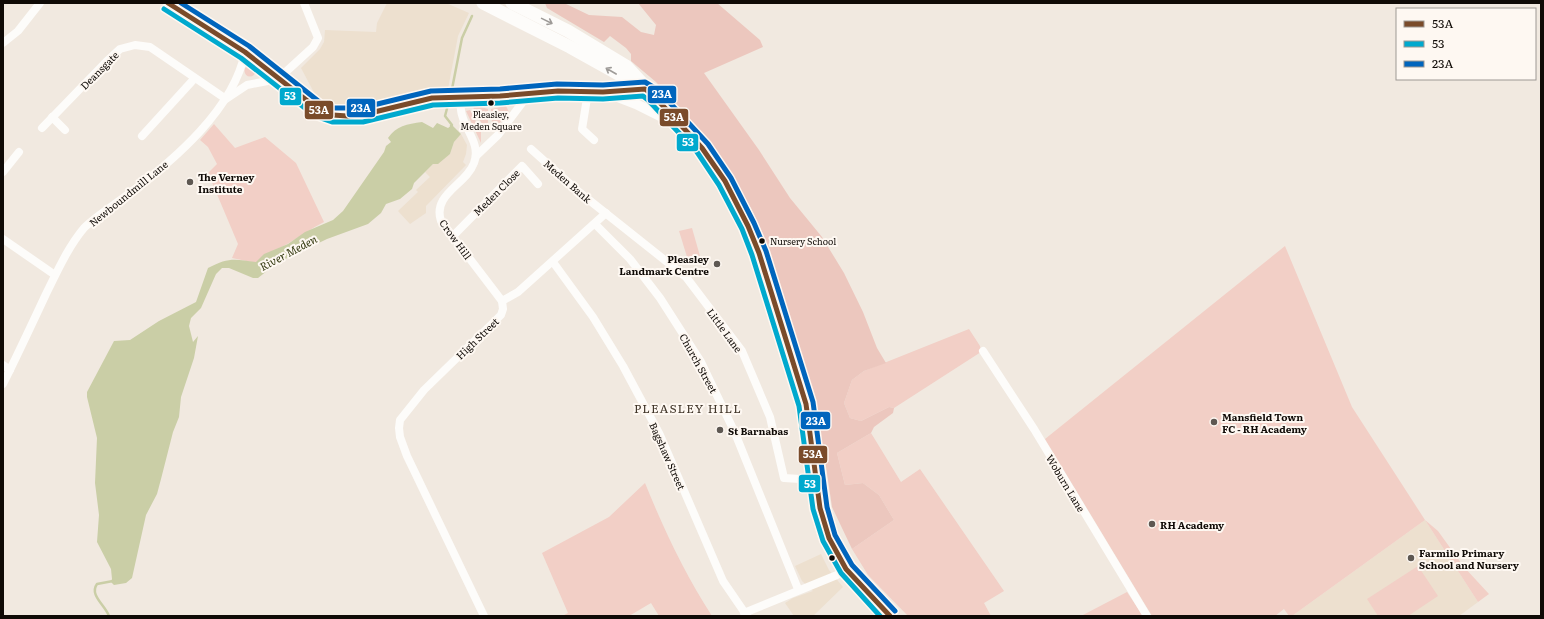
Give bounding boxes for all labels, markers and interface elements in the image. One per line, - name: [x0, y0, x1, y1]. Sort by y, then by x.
- legend: [1396, 8, 1536, 80]
- text: 53A: [1432, 14, 1454, 32]
- one-way arrow: [541, 18, 553, 25]
- text: 53: [1432, 34, 1445, 52]
- street label: Deansgate: [76, 47, 122, 93]
- text: 23A: [1432, 54, 1454, 72]
- one-way arrow: [605, 66, 617, 74]
- line badge: 23A: [647, 85, 677, 104]
- text: 23A: [652, 85, 673, 101]
- line badge: 53: [279, 87, 302, 106]
- text: 53: [284, 87, 296, 103]
- line badge: 23A: [346, 98, 376, 118]
- marker: Pleasley, Meden Square: [486, 98, 496, 108]
- text: 23A: [351, 99, 372, 115]
- line badge: 53A: [304, 100, 334, 120]
- text: 53A: [309, 101, 330, 117]
- place label: Pleasley, Meden Square: [460, 107, 522, 133]
- line badge: 53A: [659, 108, 689, 127]
- text: 53A: [664, 108, 685, 124]
- line badge: 53: [676, 133, 699, 152]
- text: 53: [682, 133, 694, 149]
- street label: Newboundmill Lane: [85, 156, 171, 230]
- street label: Meden Bank: [541, 156, 596, 207]
- street label: Meden Close: [469, 165, 523, 219]
- place label: The Verney Institute: [198, 169, 255, 196]
- marker: The Verney Institute: [185, 177, 195, 187]
- street label: Crow Hill: [436, 216, 476, 263]
- water label: River Meden: [257, 230, 320, 274]
- place label: Nursery School: [770, 234, 836, 248]
- marker: Nursery School: [757, 236, 767, 246]
- place label: Pleasley Landmark Centre: [619, 251, 710, 278]
- marker: Pleasley Landmark Centre: [712, 259, 722, 269]
- street label: Little Lane: [704, 305, 746, 355]
- street label: High Street: [452, 314, 502, 362]
- street label: Church Street: [676, 330, 722, 396]
- district label: PLEASLEY HILL: [634, 399, 742, 417]
- place label: Mansfield Town FC - RH Academy: [1222, 409, 1308, 436]
- line badge: 23A: [800, 411, 831, 430]
- text: 23A: [806, 412, 827, 428]
- marker: Mansfield Town FC - RH Academy: [1209, 417, 1219, 427]
- street label: Bagshaw Street: [646, 420, 690, 492]
- place label: St Barnabas: [728, 423, 788, 438]
- marker: St Barnabas: [715, 425, 725, 435]
- line badge: 53A: [798, 445, 828, 464]
- text: 53A: [803, 445, 824, 461]
- street label: Woburn Lane: [1043, 451, 1089, 515]
- line badge: 53: [798, 474, 821, 493]
- text: 53: [804, 475, 816, 491]
- place label: RH Academy: [1160, 517, 1225, 532]
- marker: RH Academy: [1147, 519, 1157, 529]
- place label: Farmilo Primary School and Nursery: [1419, 545, 1520, 572]
- unlabelled marker: [827, 553, 837, 563]
- marker: Farmilo Primary School and Nursery: [1406, 553, 1416, 563]

